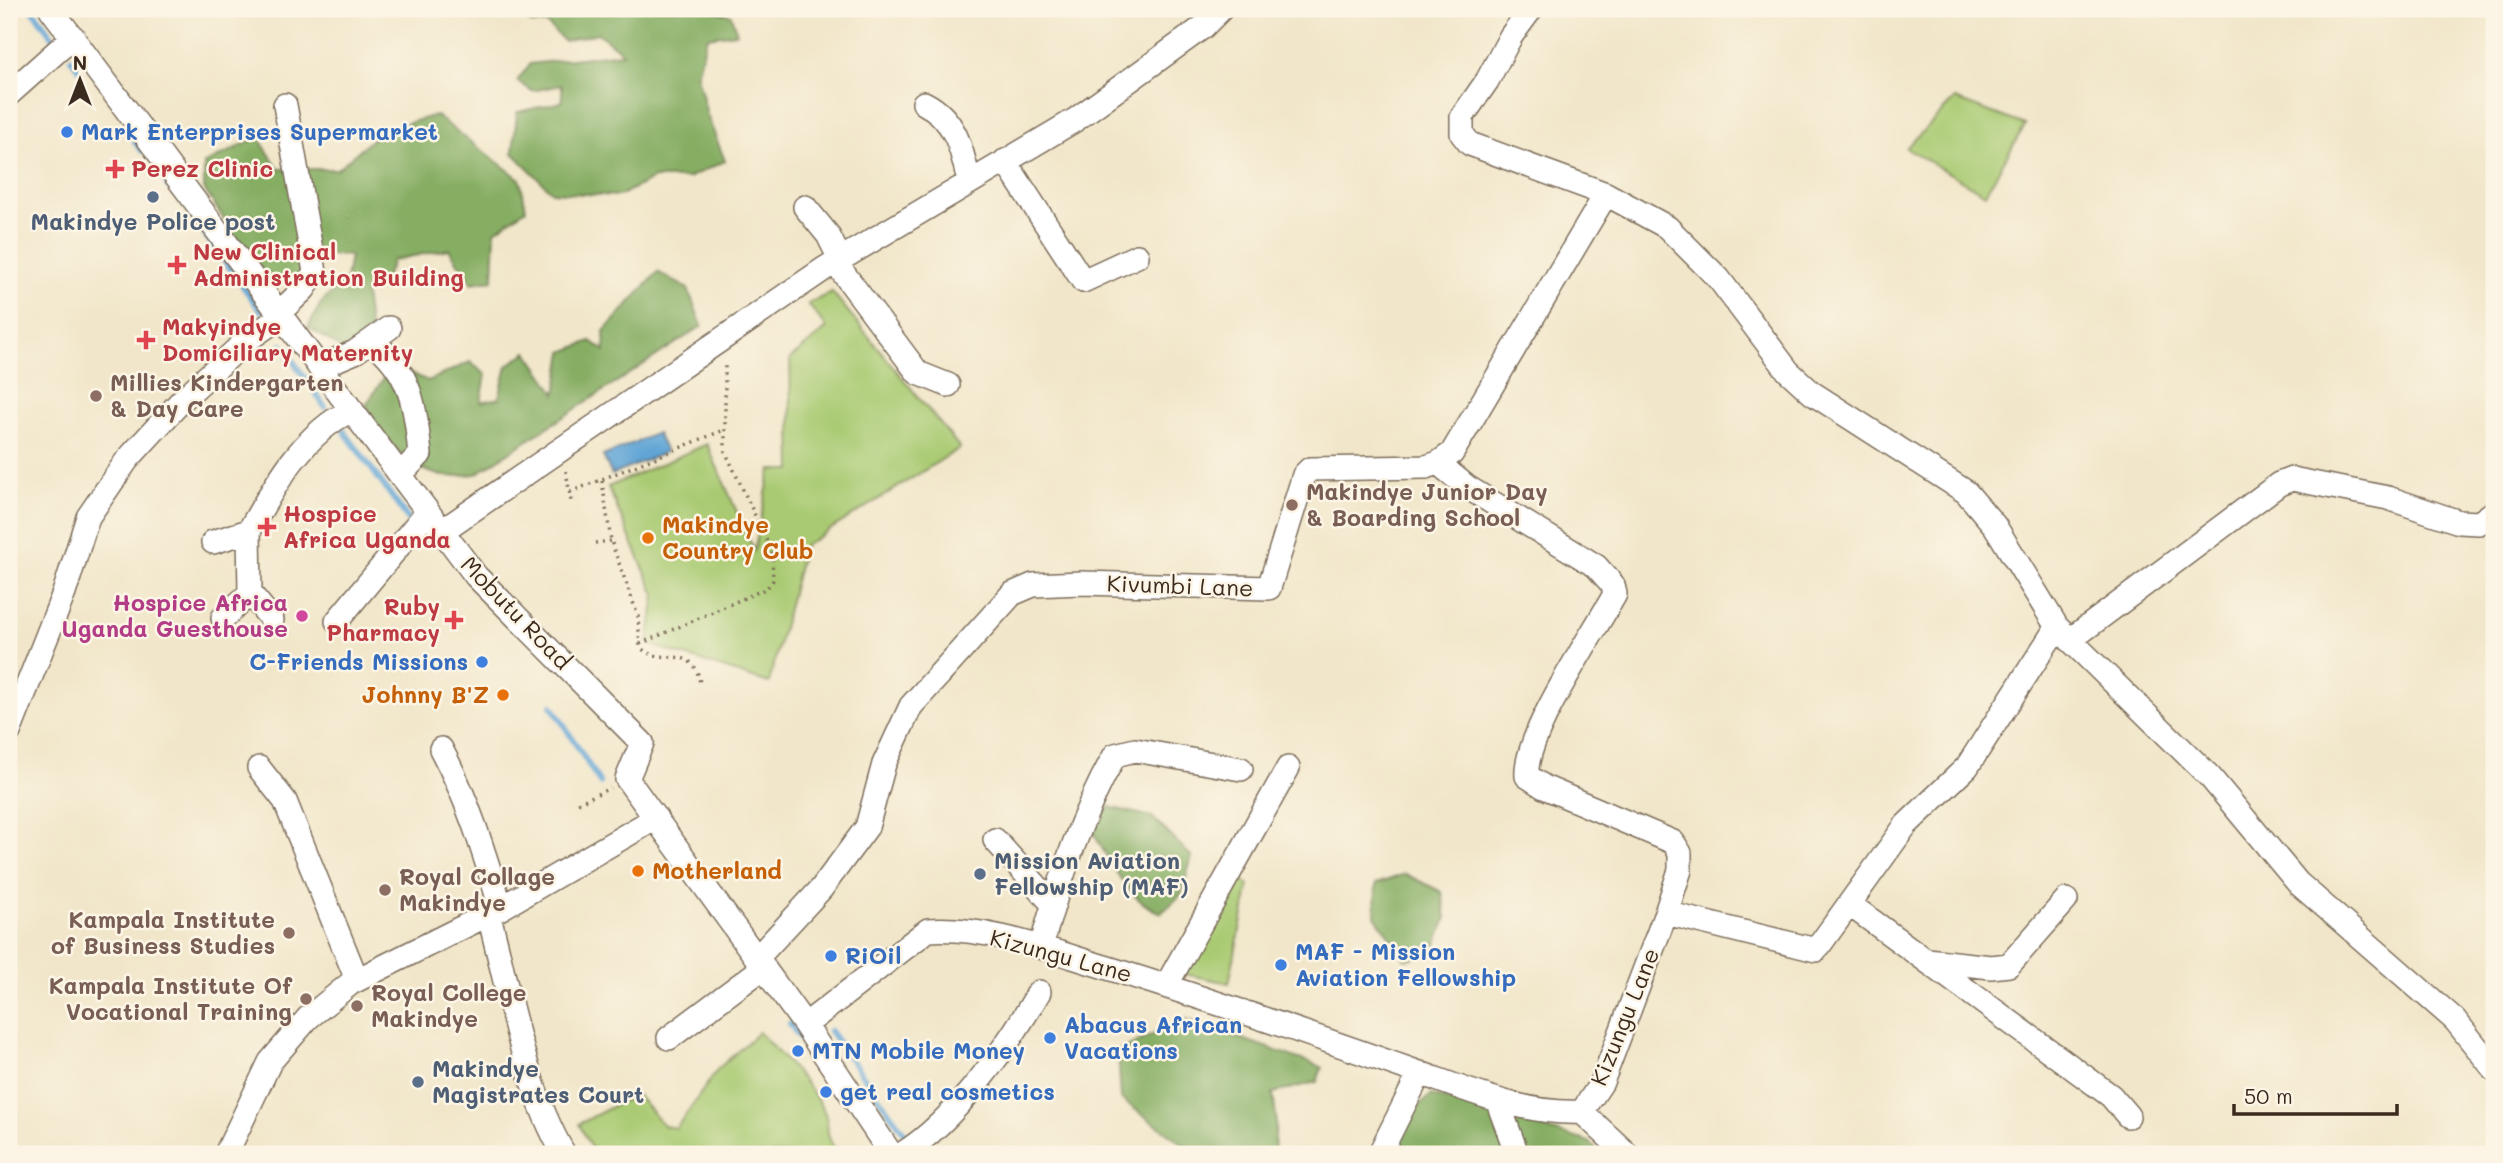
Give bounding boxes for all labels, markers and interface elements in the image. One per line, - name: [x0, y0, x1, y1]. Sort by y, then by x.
- north arrow: [46, 46, 116, 116]
- text: N: [73, 50, 87, 75]
- place label: Mark Enterprises Supermarket: [81, 116, 438, 146]
- marker: Mark Enterprises Supermarket: [59, 124, 75, 140]
- place label: Perez Clinic: [131, 153, 273, 183]
- marker: Perez Clinic: [105, 159, 125, 179]
- marker: Makindye Police post: [145, 189, 161, 205]
- place label: Makindye Police post: [31, 206, 275, 236]
- place label: New Clinical Administration Building: [193, 236, 464, 292]
- marker: New Clinical Administration Building: [167, 255, 187, 275]
- place label: Makyindye Domiciliary Maternity: [162, 311, 413, 367]
- marker: Makyindye Domiciliary Maternity: [136, 330, 156, 350]
- place label: Millies Kindergarten & Day Care: [110, 367, 343, 423]
- marker: Millies Kindergarten & Day Care: [88, 388, 104, 404]
- place label: Makindye Junior Day & Boarding School: [1306, 476, 1548, 532]
- marker: Makindye Junior Day & Boarding School: [1284, 497, 1300, 513]
- place label: Hospice Africa Uganda: [283, 498, 451, 554]
- place label: Makindye Country Club: [662, 509, 813, 565]
- marker: Hospice Africa Uganda: [257, 517, 277, 537]
- marker: Makindye Country Club: [640, 530, 656, 546]
- street label: Mobutu Road: [455, 549, 578, 675]
- street label: Kivumbi Lane: [1106, 567, 1254, 603]
- place label: Hospice Africa Uganda Guesthouse: [62, 587, 288, 643]
- place label: Ruby Pharmacy: [326, 591, 440, 647]
- marker: Hospice Africa Uganda Guesthouse: [294, 608, 310, 624]
- marker: Ruby Pharmacy: [446, 612, 462, 628]
- place label: C-Friends Missions: [249, 646, 468, 676]
- marker: C-Friends Missions: [474, 654, 490, 670]
- place label: Johnny B'Z: [361, 679, 489, 709]
- marker: Johnny B'Z: [495, 687, 511, 703]
- place label: Mission Aviation Fellowship (MAF): [994, 845, 1189, 901]
- place label: Motherland: [652, 855, 782, 885]
- place label: Royal Collage Makindye: [399, 861, 555, 917]
- marker: Motherland: [630, 863, 646, 879]
- marker: Mission Aviation Fellowship (MAF): [972, 866, 988, 882]
- marker: Royal Collage Makindye: [377, 882, 393, 898]
- place label: Kampala Institute of Business Studies: [51, 904, 275, 960]
- street label: Kizungu Lane: [987, 922, 1136, 988]
- marker: Kampala Institute of Business Studies: [281, 925, 297, 941]
- place label: MAF - Mission Aviation Fellowship: [1295, 936, 1516, 992]
- place label: RiOil: [845, 940, 901, 970]
- street label: Kizungu Lane: [1583, 943, 1665, 1090]
- marker: RiOil: [823, 948, 839, 964]
- marker: MAF - Mission Aviation Fellowship: [1273, 957, 1289, 973]
- place label: Kampala Institute Of Vocational Training: [49, 970, 293, 1026]
- place label: Royal College Makindye: [371, 977, 527, 1033]
- marker: Kampala Institute Of Vocational Training: [298, 991, 314, 1007]
- marker: Royal College Makindye: [349, 998, 365, 1014]
- place label: Abacus African Vacations: [1064, 1009, 1242, 1065]
- marker: Abacus African Vacations: [1042, 1030, 1058, 1046]
- place label: MTN Mobile Money: [812, 1035, 1025, 1065]
- marker: MTN Mobile Money: [790, 1043, 806, 1059]
- place label: Makindye Magistrates Court: [432, 1053, 644, 1109]
- scale bar: [2234, 1072, 2396, 1116]
- marker: Makindye Magistrates Court: [410, 1074, 426, 1090]
- place label: get real cosmetics: [840, 1076, 1055, 1106]
- text: 50 m: [2244, 1082, 2293, 1109]
- marker: get real cosmetics: [818, 1084, 834, 1100]

